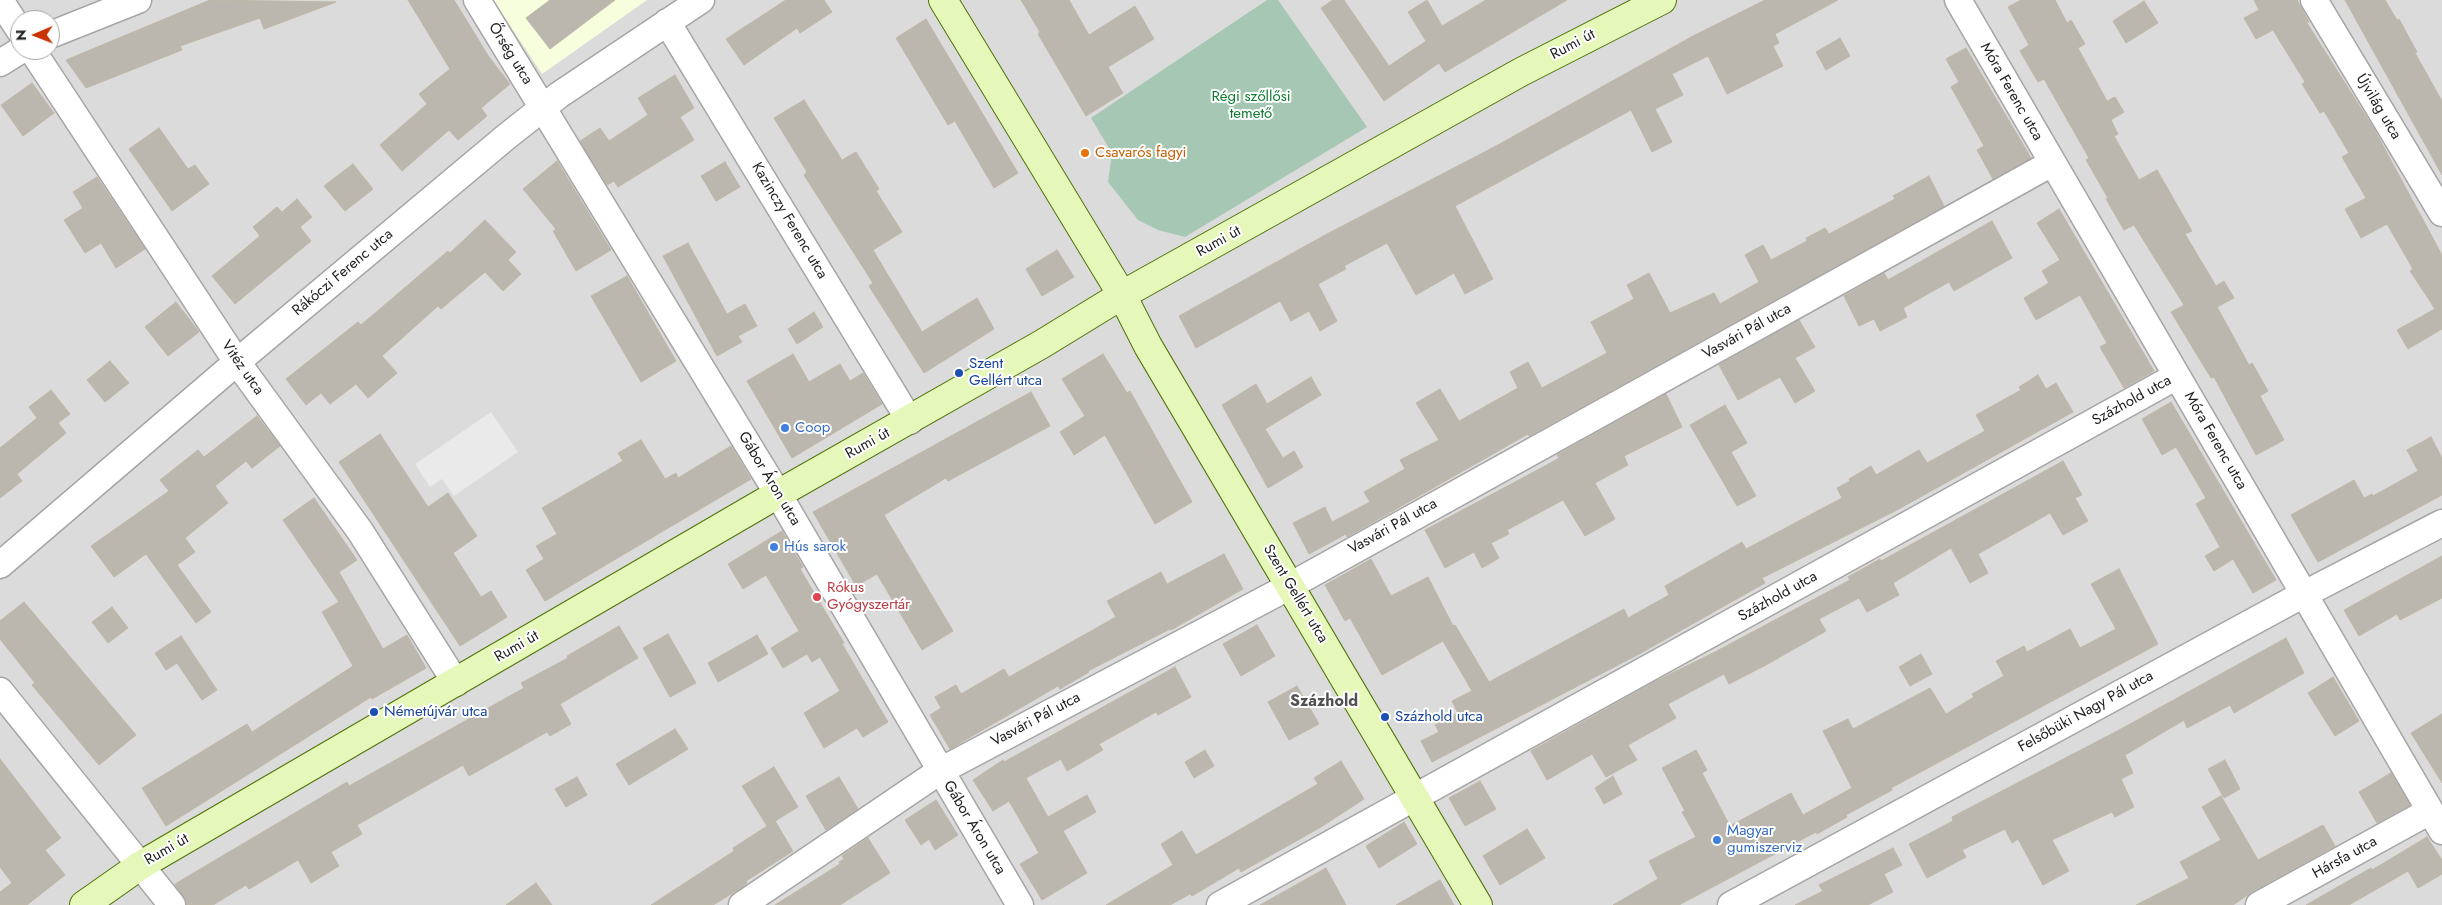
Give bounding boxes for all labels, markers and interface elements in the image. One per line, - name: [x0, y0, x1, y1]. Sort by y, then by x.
- north arrow: [10, 10, 60, 60]
- street label: Őrség utca: [484, 20, 536, 88]
- street label: Rumi út: [1548, 26, 1598, 64]
- text: N: [11, 30, 31, 41]
- street label: Móra Ferenc utca: [1976, 40, 2046, 144]
- street label: Újvilág utca: [2351, 71, 2405, 143]
- park label: Régi szőllősi temető: [1211, 88, 1291, 123]
- place label: Csavarós fagyi: [1095, 144, 1186, 162]
- marker: Csavarós fagyi: [1079, 147, 1091, 159]
- street label: Kazinczy Ferenc utca: [747, 160, 831, 282]
- street label: Rumi út: [1194, 223, 1244, 261]
- street label: Rákóczi Ferenc utca: [289, 226, 397, 320]
- street label: Vasvári Pál utca: [1700, 300, 1794, 364]
- street label: Vitéz utca: [217, 337, 267, 399]
- place label: Szent Gellért utca: [969, 355, 1042, 390]
- marker: Szent Gellért utca: [953, 367, 965, 379]
- street label: Százhold utca: [2089, 372, 2175, 430]
- street label: Móra Ferenc utca: [2180, 389, 2250, 493]
- place label: Coop: [795, 419, 830, 437]
- marker: Coop: [779, 422, 791, 434]
- street label: Rumi út: [843, 425, 893, 463]
- street label: Gábor Áron utca: [734, 429, 804, 529]
- street label: Vasvári Pál utca: [1346, 495, 1440, 559]
- place label: Hús sarok: [784, 538, 846, 556]
- marker: Hús sarok: [768, 541, 780, 553]
- street label: Szent Gellért utca: [1259, 542, 1331, 646]
- street label: Százhold utca: [1735, 568, 1821, 626]
- place label: Rókus Gyógyszertár: [827, 579, 910, 614]
- marker: Rókus Gyógyszertár: [811, 591, 823, 603]
- street label: Rumi út: [492, 627, 542, 667]
- street label: Felsőbüki Nagy Pál utca: [2015, 667, 2157, 757]
- street label: Vasvári Pál utca: [988, 689, 1084, 751]
- district label: Százhold: [1290, 692, 1358, 712]
- place label: Németújvár utca: [384, 703, 487, 721]
- marker: Németújvár utca: [368, 706, 380, 718]
- place label: Százhold utca: [1395, 708, 1483, 726]
- marker: Százhold utca: [1379, 711, 1391, 723]
- street label: Gábor Áron utca: [939, 778, 1009, 878]
- place label: Magyar gumiszerviz: [1727, 822, 1802, 857]
- street label: Rumi út: [142, 830, 192, 870]
- street label: Hársfa utca: [2310, 833, 2380, 883]
- marker: Magyar gumiszerviz: [1711, 834, 1723, 846]

